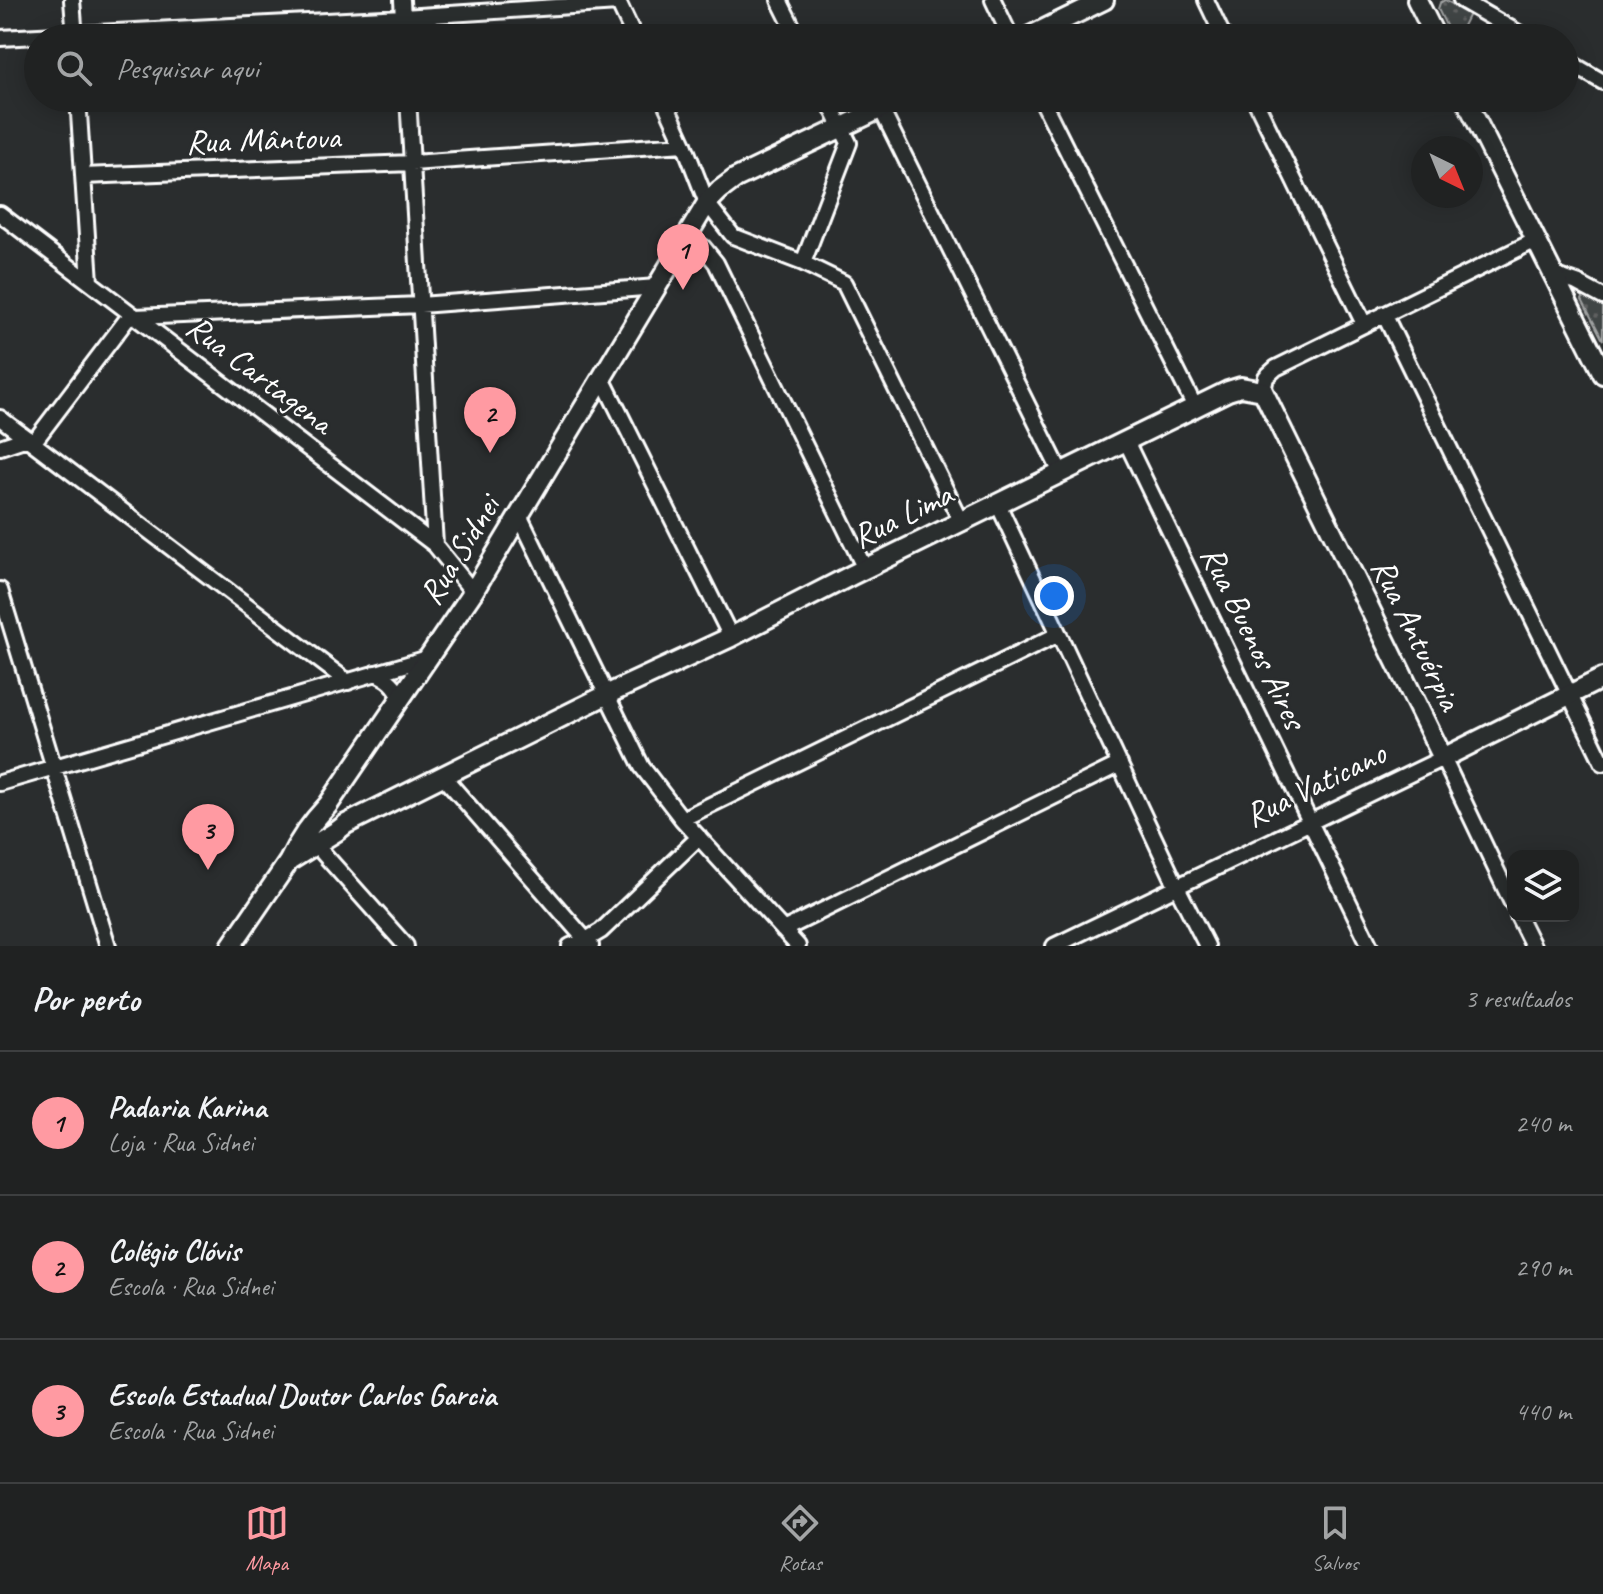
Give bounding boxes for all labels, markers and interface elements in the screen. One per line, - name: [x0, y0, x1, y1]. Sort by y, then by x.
- search box: [24, 24, 1579, 112]
- icon: search: [52, 46, 96, 90]
- text: Pesquisar aqui: [116, 49, 259, 87]
- street label: Rua Mântova: [185, 115, 343, 163]
- north arrow: [1411, 136, 1483, 208]
- pin: 1: [657, 224, 709, 290]
- street label: Rua Cartagena: [178, 305, 344, 445]
- pin: 2: [464, 387, 516, 453]
- street label: Rua Lima: [845, 471, 961, 558]
- street label: Rua Sidnei: [409, 484, 511, 613]
- street label: Rua Buenos Aires: [1191, 539, 1318, 739]
- street label: Rua Antuérpia: [1362, 551, 1473, 719]
- your location: [1034, 576, 1074, 616]
- street label: Rua Vaticano: [1237, 731, 1394, 837]
- pin: 3: [182, 804, 234, 870]
- map controls: [1507, 850, 1579, 922]
- button: layers: [1507, 850, 1579, 922]
- text: Por perto: [32, 977, 140, 1020]
- text: 3 resultados: [1465, 982, 1571, 1015]
- text: Padaria Karina: [108, 1088, 266, 1126]
- text: 1: [52, 1107, 64, 1140]
- text: 240 m: [1515, 1107, 1571, 1140]
- text: Loja · Rua Sidnei: [108, 1126, 254, 1159]
- text: Colégio Clóvis: [108, 1232, 240, 1270]
- text: 2: [52, 1251, 64, 1284]
- text: 290 m: [1515, 1251, 1571, 1284]
- text: Escola · Rua Sidnei: [108, 1270, 273, 1303]
- text: Escola Estadual Doutor Carlos Garcia: [108, 1376, 496, 1414]
- text: 3: [52, 1395, 64, 1428]
- text: 440 m: [1515, 1395, 1571, 1428]
- text: Escola · Rua Sidnei: [108, 1414, 273, 1447]
- tab: Mapa: [245, 1501, 289, 1577]
- tab: Rotas: [778, 1501, 822, 1577]
- tab: Salvos: [1312, 1501, 1358, 1577]

